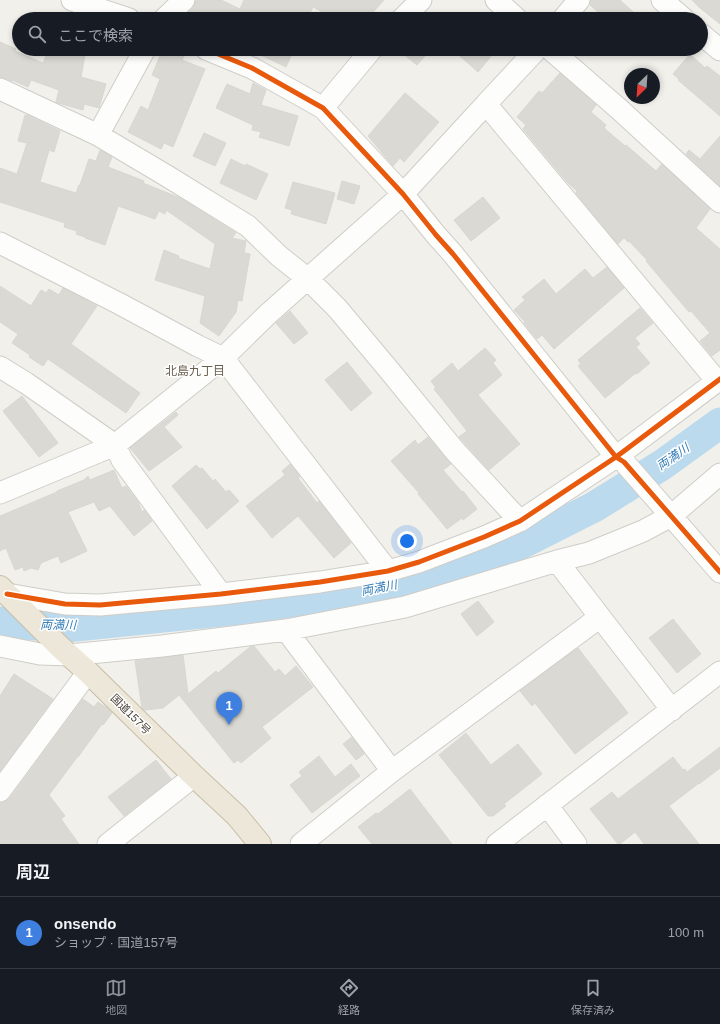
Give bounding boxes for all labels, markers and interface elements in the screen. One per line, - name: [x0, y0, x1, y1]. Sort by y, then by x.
- search box: [12, 12, 708, 56]
- icon: search: [26, 23, 48, 45]
- text: ここで検索: [58, 27, 133, 44]
- north arrow: [624, 68, 660, 104]
- district label: 北島九丁目: [165, 364, 225, 378]
- water label: 両満川: [654, 440, 693, 473]
- your location: [397, 531, 417, 551]
- water label: 両満川: [360, 577, 400, 598]
- water label: 両満川: [40, 618, 78, 632]
- street label: 国道157号: [109, 692, 153, 736]
- pin: 1: [216, 692, 242, 725]
- text: 周辺: [16, 863, 50, 882]
- text: onsendo: [54, 915, 117, 932]
- text: 1: [25, 925, 33, 940]
- text: 100 m: [668, 925, 704, 940]
- text: ショップ · 国道157号: [54, 935, 178, 950]
- tab: 地図: [105, 977, 127, 1017]
- tab: 経路: [338, 977, 360, 1017]
- tab: 保存済み: [571, 977, 615, 1017]

